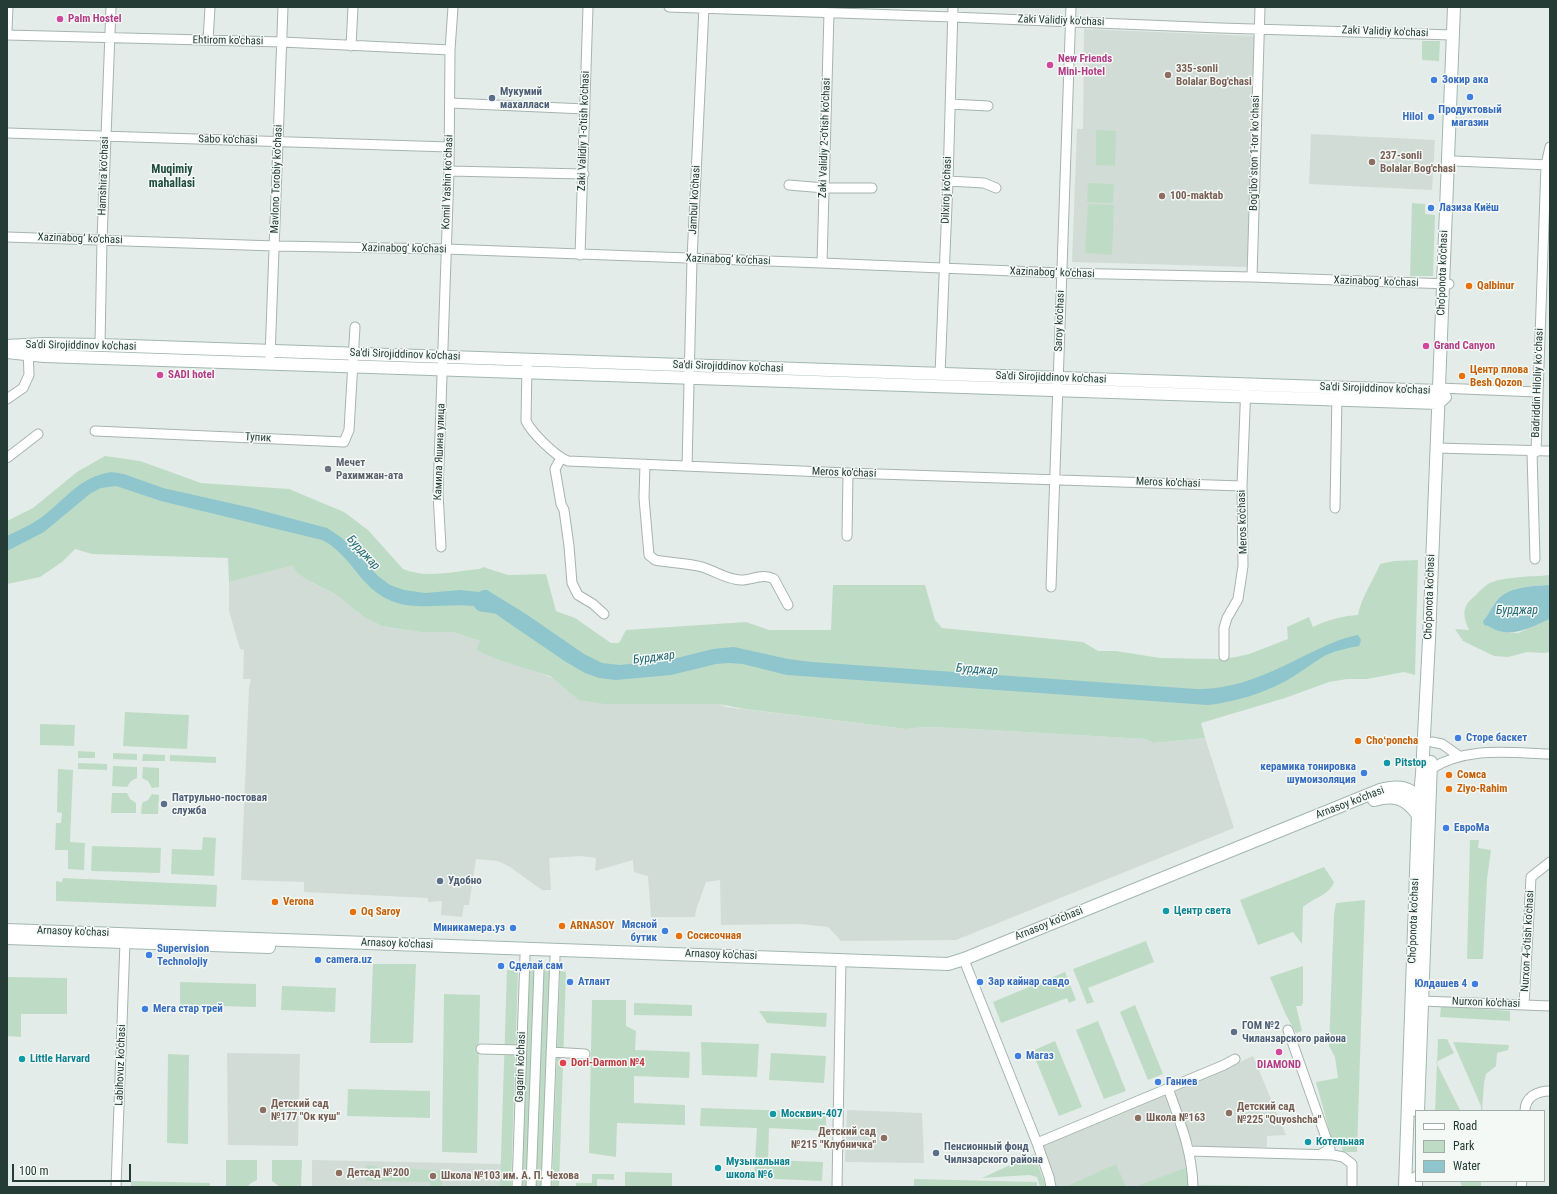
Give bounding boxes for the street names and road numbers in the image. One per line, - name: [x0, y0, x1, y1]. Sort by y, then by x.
- street label: Zaki Validiy ko'chasi: [1017, 13, 1105, 29]
- street label: Zaki Validiy ko'chasi: [1341, 24, 1429, 40]
- street label: Ehtirom ko'chasi: [193, 34, 263, 48]
- street label: Zaki Validiy 1-o'tish ko'chasi: [575, 71, 593, 191]
- street label: Zaki Validiy 2-o'tish ko'chasi: [816, 78, 834, 198]
- street label: Bogʻiboʻston 1-tor koʻchasi: [1247, 95, 1263, 211]
- street label: Mavlono Torobiy ko‘chasi: [269, 124, 285, 234]
- street label: Sabo ko‘chasi: [198, 133, 258, 147]
- street label: Komil Yashin koʻchasi: [440, 134, 456, 230]
- street label: Hamshira ko‘chasi: [96, 136, 112, 216]
- street label: Dilxiroj ko‘chasi: [939, 156, 955, 224]
- street label: Jambul ko'chasi: [687, 165, 703, 235]
- street label: Cho'ponota ko'chasi: [1435, 230, 1451, 316]
- street label: Xazinabog‘ ko‘chasi: [37, 231, 123, 247]
- street label: Xazinabog‘ ko‘chasi: [361, 242, 447, 256]
- street label: Xazinabog‘ ko‘chasi: [685, 252, 771, 268]
- street label: Xazinabog‘ ko‘chasi: [1009, 265, 1095, 281]
- street label: Xazinabog‘ ko‘chasi: [1333, 274, 1419, 290]
- street label: Saroy ko‘chasi: [1052, 290, 1068, 352]
- street label: Badriddin Hiloliy koʻchasi: [1529, 328, 1547, 438]
- street label: Sa'di Sirojiddinov ko'chasi: [26, 338, 136, 354]
- street label: Sa'di Sirojiddinov ko'chasi: [349, 346, 461, 364]
- street label: Sa'di Sirojiddinov ko'chasi: [672, 358, 784, 376]
- street label: Sa'di Sirojiddinov ko'chasi: [995, 369, 1107, 387]
- street label: Sa'di Sirojiddinov ko'chasi: [1319, 380, 1431, 398]
- street label: Камила Яшина улица: [432, 403, 448, 501]
- street label: Тупик: [244, 431, 272, 445]
- street label: Meros ko‘chasi: [812, 465, 876, 481]
- street label: Meros ko‘chasi: [1136, 475, 1200, 491]
- street label: Meros ko'chasi: [1235, 490, 1251, 554]
- street label: Cho'ponota ko'chasi: [1422, 554, 1438, 640]
- street label: Arnasoy ko'chasi: [1314, 784, 1386, 822]
- street label: Cho'ponota ko'chasi: [1406, 878, 1422, 964]
- street label: Nurxon 4-o'tish ko'chasi: [1519, 890, 1537, 992]
- street label: Arnasoy ko'chasi: [1013, 904, 1085, 944]
- street label: Arnasoy ko'chasi: [37, 924, 109, 940]
- street label: Arnasoy ko'chasi: [361, 936, 433, 952]
- street label: Arnasoy ko'chasi: [685, 947, 757, 963]
- street label: Nurxon ko'chasi: [1452, 995, 1520, 1011]
- street label: Labihovuz ko'chasi: [113, 1024, 129, 1106]
- street label: Gagarin ko'chasi: [513, 1031, 529, 1103]

